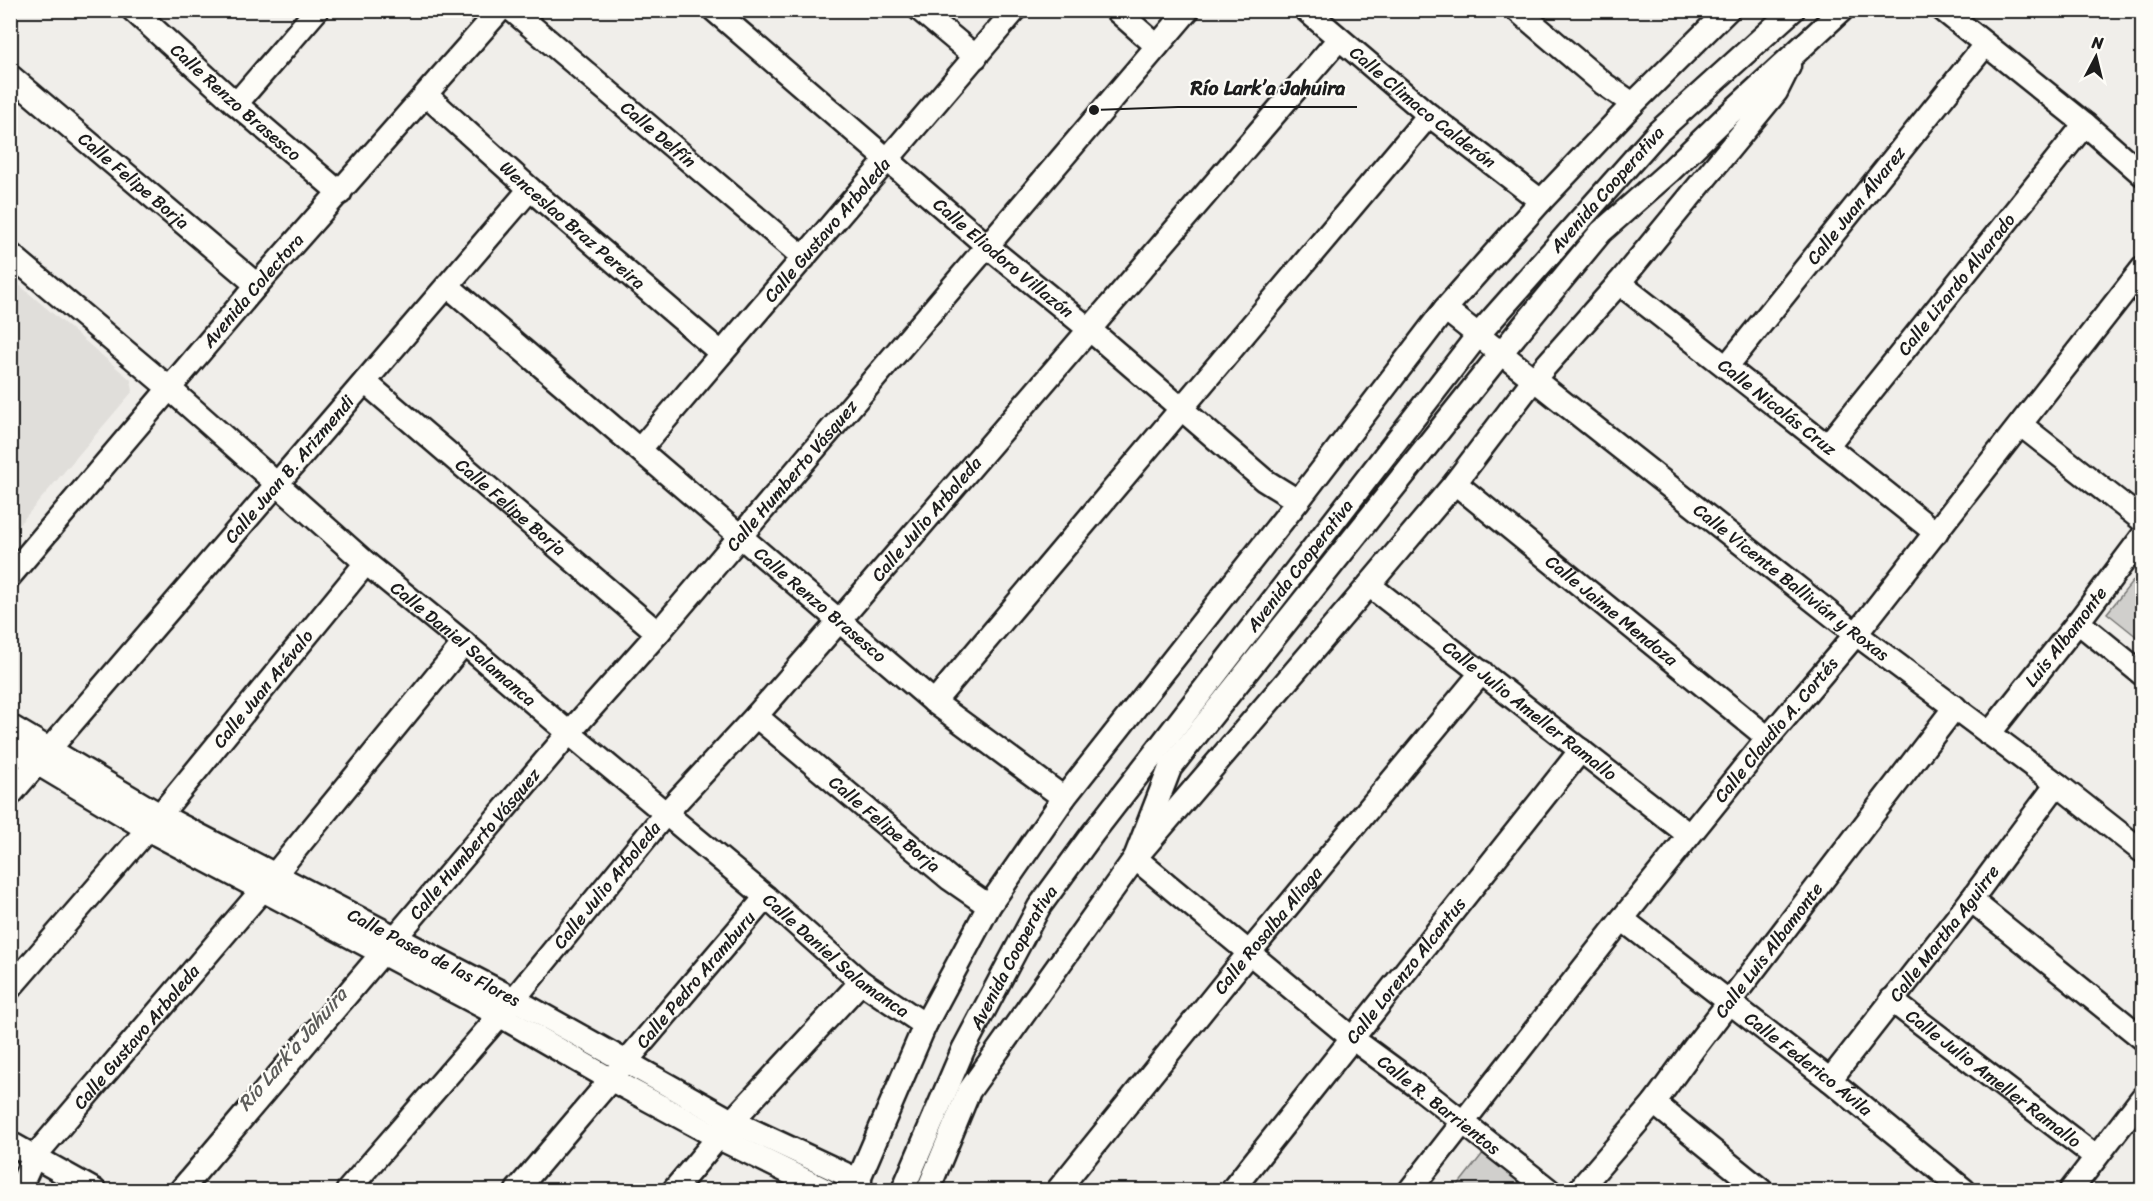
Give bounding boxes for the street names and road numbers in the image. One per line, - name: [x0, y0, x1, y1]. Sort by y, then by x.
- street label: Calle Renzo Brasesco: [163, 35, 309, 169]
- street label: Calle Climaco Calderón: [1342, 37, 1503, 177]
- street label: Calle Delfín: [613, 92, 704, 176]
- street label: Avenida Cooperativa: [1541, 118, 1673, 261]
- street label: Calle Felipe Borja: [70, 124, 197, 238]
- street label: Calle Juan Álvarez: [1798, 138, 1914, 272]
- street label: Calle Gustavo Arboleda: [755, 149, 899, 310]
- street label: Wenceslao Braz Pereira: [492, 153, 653, 298]
- street label: Calle Eliodoro Villazón: [925, 189, 1081, 327]
- street label: Calle Lizardo Alvarado: [1889, 206, 2024, 363]
- street label: Avenida Colectora: [193, 226, 312, 356]
- street label: Calle Nicolás Cruz: [1711, 350, 1844, 464]
- street label: Calle Juan B. Arizmendi: [216, 387, 363, 551]
- street label: Calle Humberto Vásquez: [718, 392, 866, 559]
- street label: Calle Julio Arboleda: [863, 448, 990, 589]
- street label: Calle Felipe Borja: [448, 450, 574, 564]
- street label: Avenida Cooperativa: [1237, 492, 1362, 640]
- street label: Calle Vicente Ballivián y Roxas: [1686, 495, 1897, 670]
- street label: Calle Renzo Brasesco: [746, 538, 894, 671]
- street label: Calle Jaime Mendoza: [1538, 546, 1686, 675]
- street label: Calle Daniel Salamanca: [383, 573, 544, 715]
- street label: Luis Albamonte: [2016, 579, 2116, 694]
- street label: Calle Juan Arévalo: [204, 622, 322, 756]
- street label: Calle Julio Ameller Ramallo: [1435, 632, 1624, 789]
- street label: Calle Claudio A. Cortés: [1706, 649, 1847, 810]
- street label: Calle Humberto Vásquez: [401, 760, 549, 927]
- street label: Calle Felipe Borja: [821, 767, 948, 881]
- street label: Calle Julio Arboleda: [545, 813, 670, 956]
- street label: Calle Rosalba Aliaga: [1205, 858, 1331, 1002]
- street label: Calle Martha Aguirre: [1881, 858, 2008, 1009]
- street label: Calle Luis Albamonte: [1706, 875, 1832, 1025]
- street label: Avenida Cooperativa: [960, 878, 1066, 1036]
- street label: Calle Daniel Salamanca: [755, 885, 916, 1026]
- street label: Calle Lorenzo Alcantus: [1337, 889, 1475, 1051]
- street label: Calle Paseo de las Flores: [342, 899, 527, 1016]
- street label: Calle Pedro Aramburu: [627, 903, 764, 1056]
- street label: Calle Gustavo Arboleda: [65, 956, 209, 1117]
- street label: Calle Julio Ameller Ramallo: [1898, 1000, 2088, 1156]
- street label: Calle Federico Ávila: [1737, 1003, 1880, 1125]
- street label: Calle R. Barrientos: [1370, 1046, 1508, 1164]

